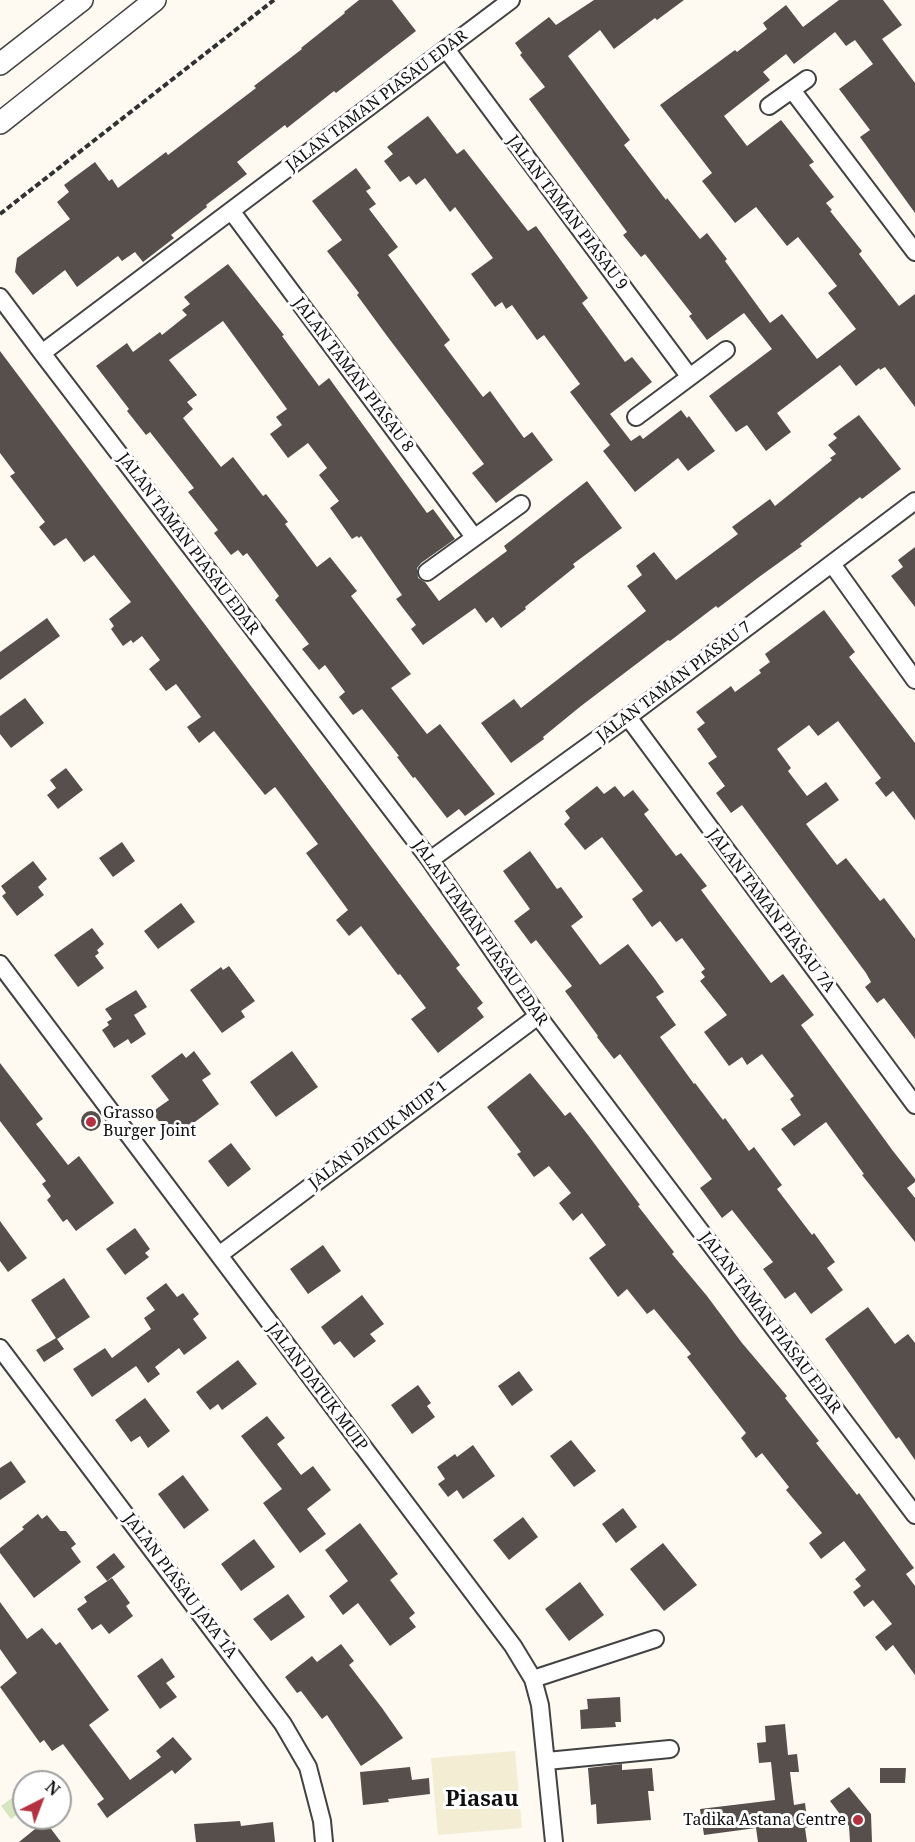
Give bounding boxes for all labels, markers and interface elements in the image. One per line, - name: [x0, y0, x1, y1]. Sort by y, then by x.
- street label: JALAN TAMAN PIASAU EDAR: [282, 26, 472, 176]
- street label: JALAN TAMAN PIASAU 9: [503, 132, 631, 294]
- street label: JALAN TAMAN PIASAU 8: [289, 294, 417, 456]
- street label: JALAN TAMAN PIASAU EDAR: [113, 449, 263, 639]
- street label: JALAN TAMAN PIASAU 7: [593, 618, 755, 746]
- street label: JALAN TAMAN PIASAU 7A: [703, 826, 839, 996]
- street label: JALAN TAMAN PIASAU EDAR: [408, 836, 552, 1030]
- street label: JALAN DATUK MUIP 1: [305, 1077, 451, 1193]
- place label: Grasso Burger Joint: [103, 1103, 196, 1141]
- marker: Grasso Burger Joint: [84, 1115, 98, 1129]
- street label: JALAN TAMAN PIASAU EDAR: [695, 1228, 845, 1418]
- street label: JALAN DATUK MUIP: [263, 1319, 371, 1455]
- street label: JALAN PIASAU JAYA 1A: [119, 1510, 241, 1662]
- north arrow: [12, 1770, 72, 1830]
- text: N: [41, 1776, 65, 1800]
- district label: Piasau: [445, 1787, 519, 1813]
- place label: Tadika Astana Centre: [683, 1810, 846, 1830]
- marker: Tadika Astana Centre: [851, 1813, 865, 1827]

